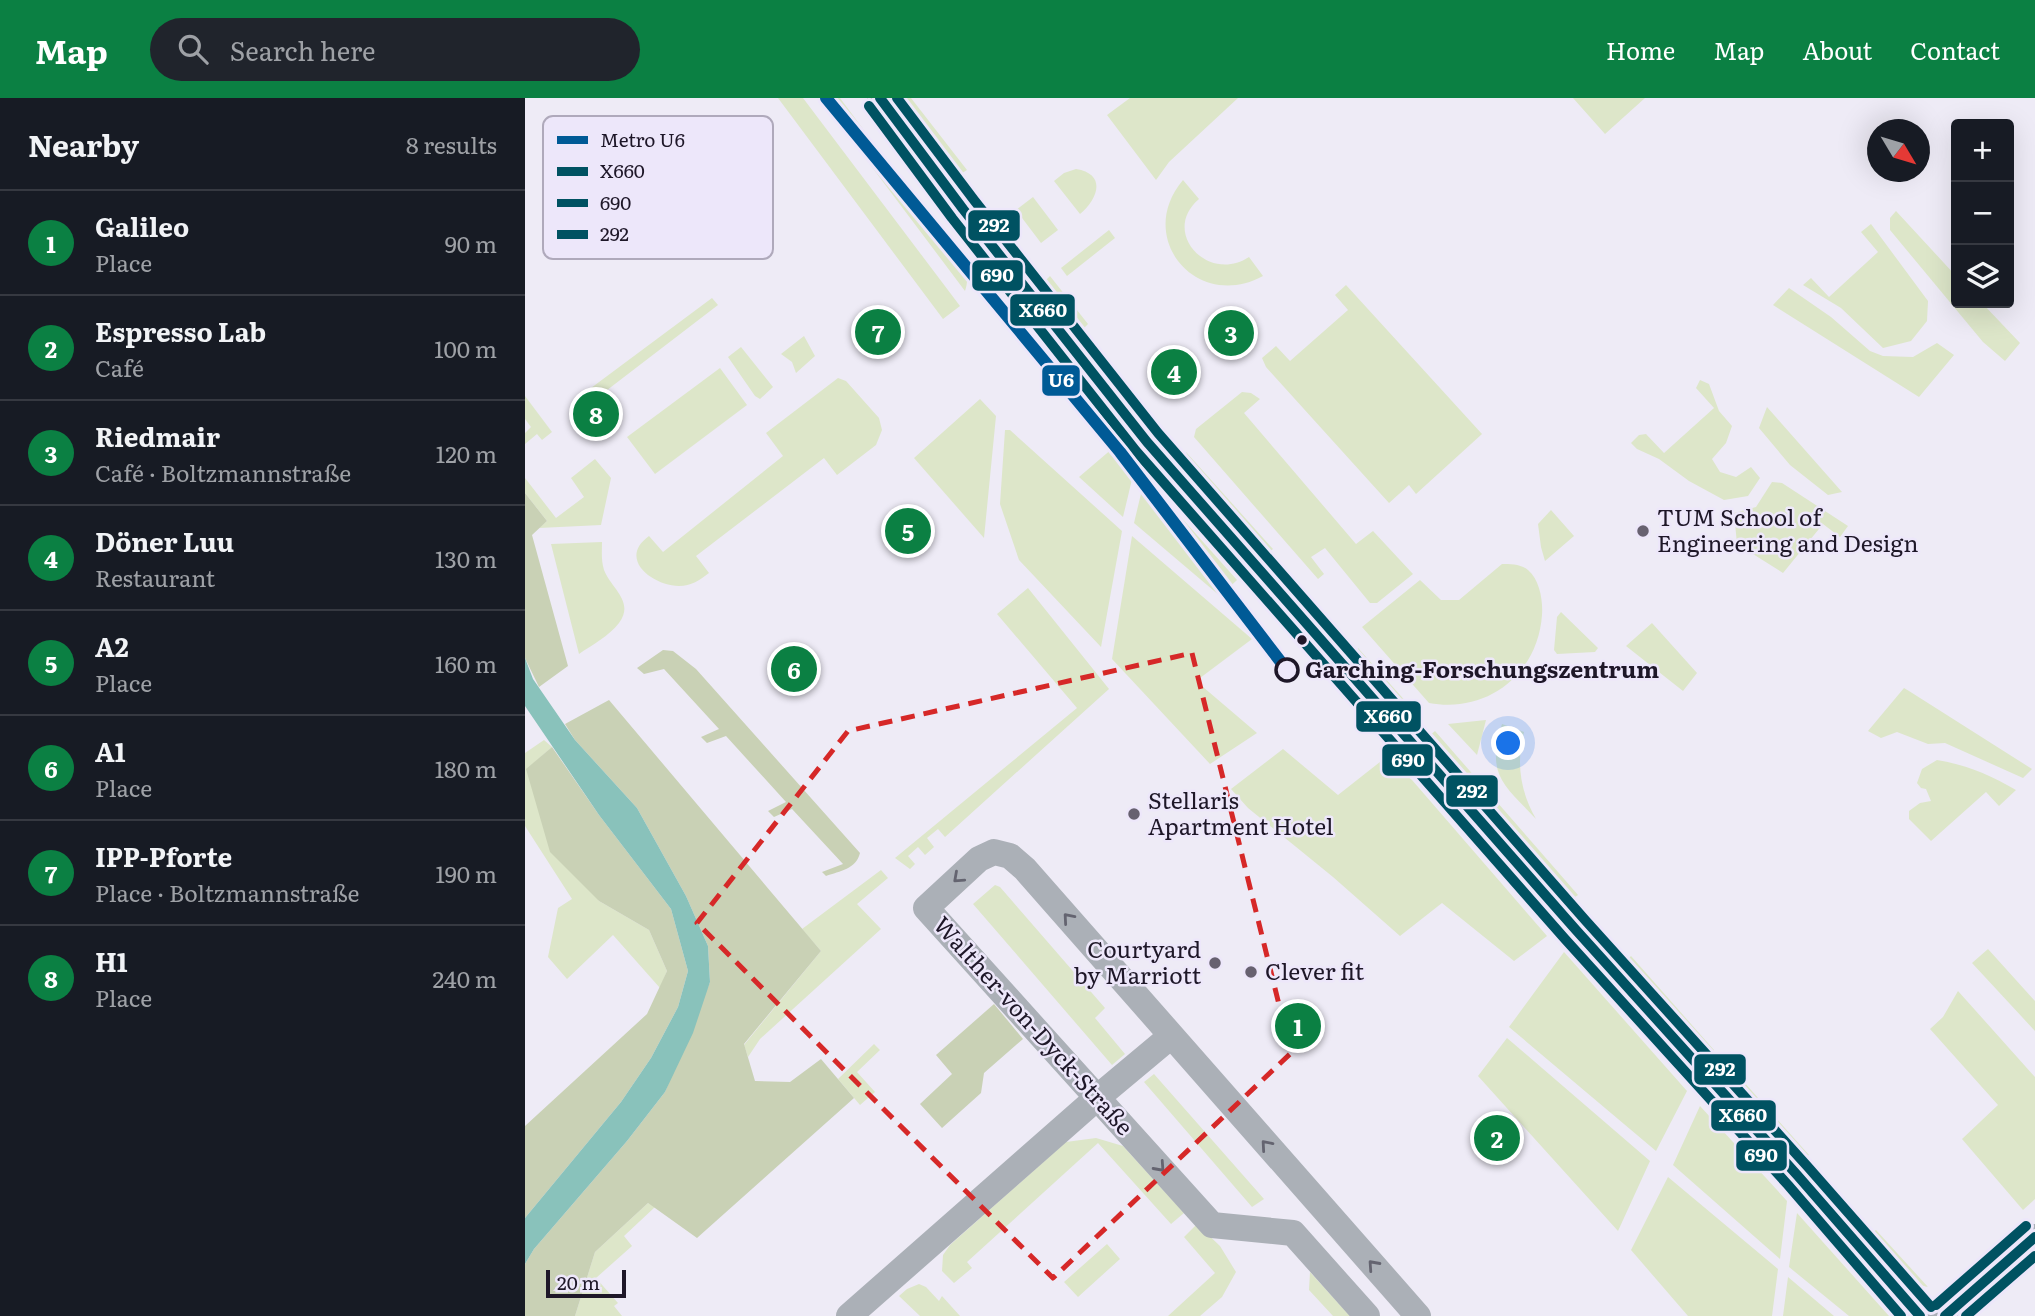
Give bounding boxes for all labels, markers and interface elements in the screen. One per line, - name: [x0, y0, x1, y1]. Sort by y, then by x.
- search box: [150, 18, 640, 81]
- text: Map: [35, 25, 108, 74]
- icon: search: [174, 30, 212, 68]
- text: Search here: [230, 30, 376, 69]
- text: Home: [1606, 32, 1675, 67]
- text: Map: [1713, 32, 1764, 67]
- text: About: [1802, 32, 1872, 67]
- text: Contact: [1910, 32, 2000, 67]
- legend: [543, 116, 773, 259]
- north arrow: [1867, 119, 1930, 182]
- map controls: [1951, 119, 2014, 308]
- button: +: [1951, 119, 2014, 182]
- text: Nearby: [28, 122, 139, 166]
- text: Metro U6: [600, 125, 685, 153]
- text: 8 results: [406, 127, 497, 161]
- text: X660: [600, 156, 645, 184]
- button: −: [1951, 182, 2014, 245]
- text: 690: [600, 188, 631, 216]
- text: Galileo: [95, 206, 189, 245]
- line badge: 292: [967, 209, 1021, 242]
- text: 292: [978, 210, 1010, 238]
- text: 292: [600, 219, 629, 247]
- text: 1: [46, 226, 56, 260]
- text: 90 m: [445, 226, 497, 260]
- text: Place: [95, 245, 152, 279]
- button: layers: [1951, 245, 2014, 308]
- line badge: 690: [971, 259, 1024, 292]
- text: 690: [980, 260, 1014, 288]
- line badge: X660: [1009, 293, 1076, 327]
- text: X660: [1019, 295, 1067, 323]
- pin: 7: [855, 306, 901, 358]
- pin: 3: [1208, 307, 1254, 359]
- text: Espresso Lab: [95, 311, 266, 350]
- text: 2: [45, 331, 57, 365]
- text: 100 m: [434, 331, 497, 365]
- pin: 4: [1151, 346, 1197, 398]
- text: Café: [95, 350, 144, 384]
- line badge: U6: [1041, 364, 1081, 397]
- text: U6: [1048, 365, 1074, 393]
- pin: 8: [573, 388, 619, 440]
- text: Riedmair: [95, 416, 220, 455]
- text: 3: [45, 436, 57, 470]
- text: 120 m: [436, 436, 497, 470]
- text: Café · Boltzmannstraße: [95, 455, 351, 489]
- place label: TUM School of Engineering and Design: [1657, 499, 1919, 559]
- pin: 5: [885, 505, 931, 557]
- text: Döner Luu: [95, 521, 234, 560]
- marker: TUM School of Engineering and Design: [1635, 523, 1651, 539]
- text: 4: [44, 541, 58, 575]
- text: 130 m: [435, 541, 497, 575]
- text: Restaurant: [95, 560, 215, 594]
- text: A2: [95, 626, 129, 665]
- unlabelled marker: [1295, 633, 1309, 647]
- pin: 6: [771, 643, 817, 695]
- text: 5: [45, 646, 57, 680]
- text: 160 m: [435, 646, 497, 680]
- place label: Garching-Forschungszentrum: [1305, 651, 1659, 685]
- marker: Garching-Forschungszentrum: [1275, 658, 1299, 682]
- text: Place: [95, 665, 152, 699]
- line badge: X660: [1355, 700, 1422, 733]
- text: X660: [1364, 701, 1412, 729]
- your location: [1491, 726, 1525, 760]
- text: A1: [95, 731, 125, 770]
- line badge: 690: [1381, 743, 1434, 777]
- text: 690: [1391, 745, 1425, 773]
- text: 6: [44, 751, 58, 785]
- text: 180 m: [435, 751, 497, 785]
- text: Place: [95, 770, 152, 804]
- line badge: 292: [1445, 774, 1499, 808]
- text: 292: [1456, 776, 1488, 804]
- place label: Stellaris Apartment Hotel: [1148, 782, 1334, 842]
- marker: Stellaris Apartment Hotel: [1126, 806, 1142, 822]
- text: IPP-Pforte: [95, 836, 232, 875]
- text: 7: [45, 856, 57, 890]
- text: 190 m: [435, 856, 497, 890]
- one-way arrow: [953, 870, 966, 882]
- text: Place · Boltzmannstraße: [95, 875, 359, 909]
- street label: Walther-von-Dyck-Straße: [927, 908, 1142, 1142]
- one-way arrow: [1064, 914, 1076, 927]
- place label: Courtyard by Marriott: [1074, 931, 1202, 991]
- text: H1: [95, 941, 128, 980]
- place label: Clever fit: [1265, 953, 1365, 987]
- marker: Courtyard by Marriott: [1207, 955, 1223, 971]
- text: 8: [44, 961, 58, 995]
- text: 240 m: [432, 961, 497, 995]
- marker: Clever fit: [1243, 964, 1259, 980]
- text: Place: [95, 980, 152, 1014]
- pin: 1: [1275, 1000, 1321, 1052]
- line badge: 292: [1693, 1053, 1747, 1086]
- text: 292: [1704, 1054, 1736, 1082]
- line badge: X660: [1710, 1099, 1777, 1132]
- text: X660: [1719, 1100, 1767, 1128]
- pin: 2: [1474, 1112, 1520, 1164]
- line badge: 690: [1735, 1139, 1788, 1172]
- one-way arrow: [1262, 1140, 1275, 1153]
- text: 690: [1744, 1140, 1778, 1168]
- one-way arrow: [1152, 1158, 1164, 1171]
- one-way arrow: [1368, 1260, 1381, 1273]
- scale bar: [546, 1267, 627, 1299]
- text: 20 m: [557, 1268, 600, 1296]

